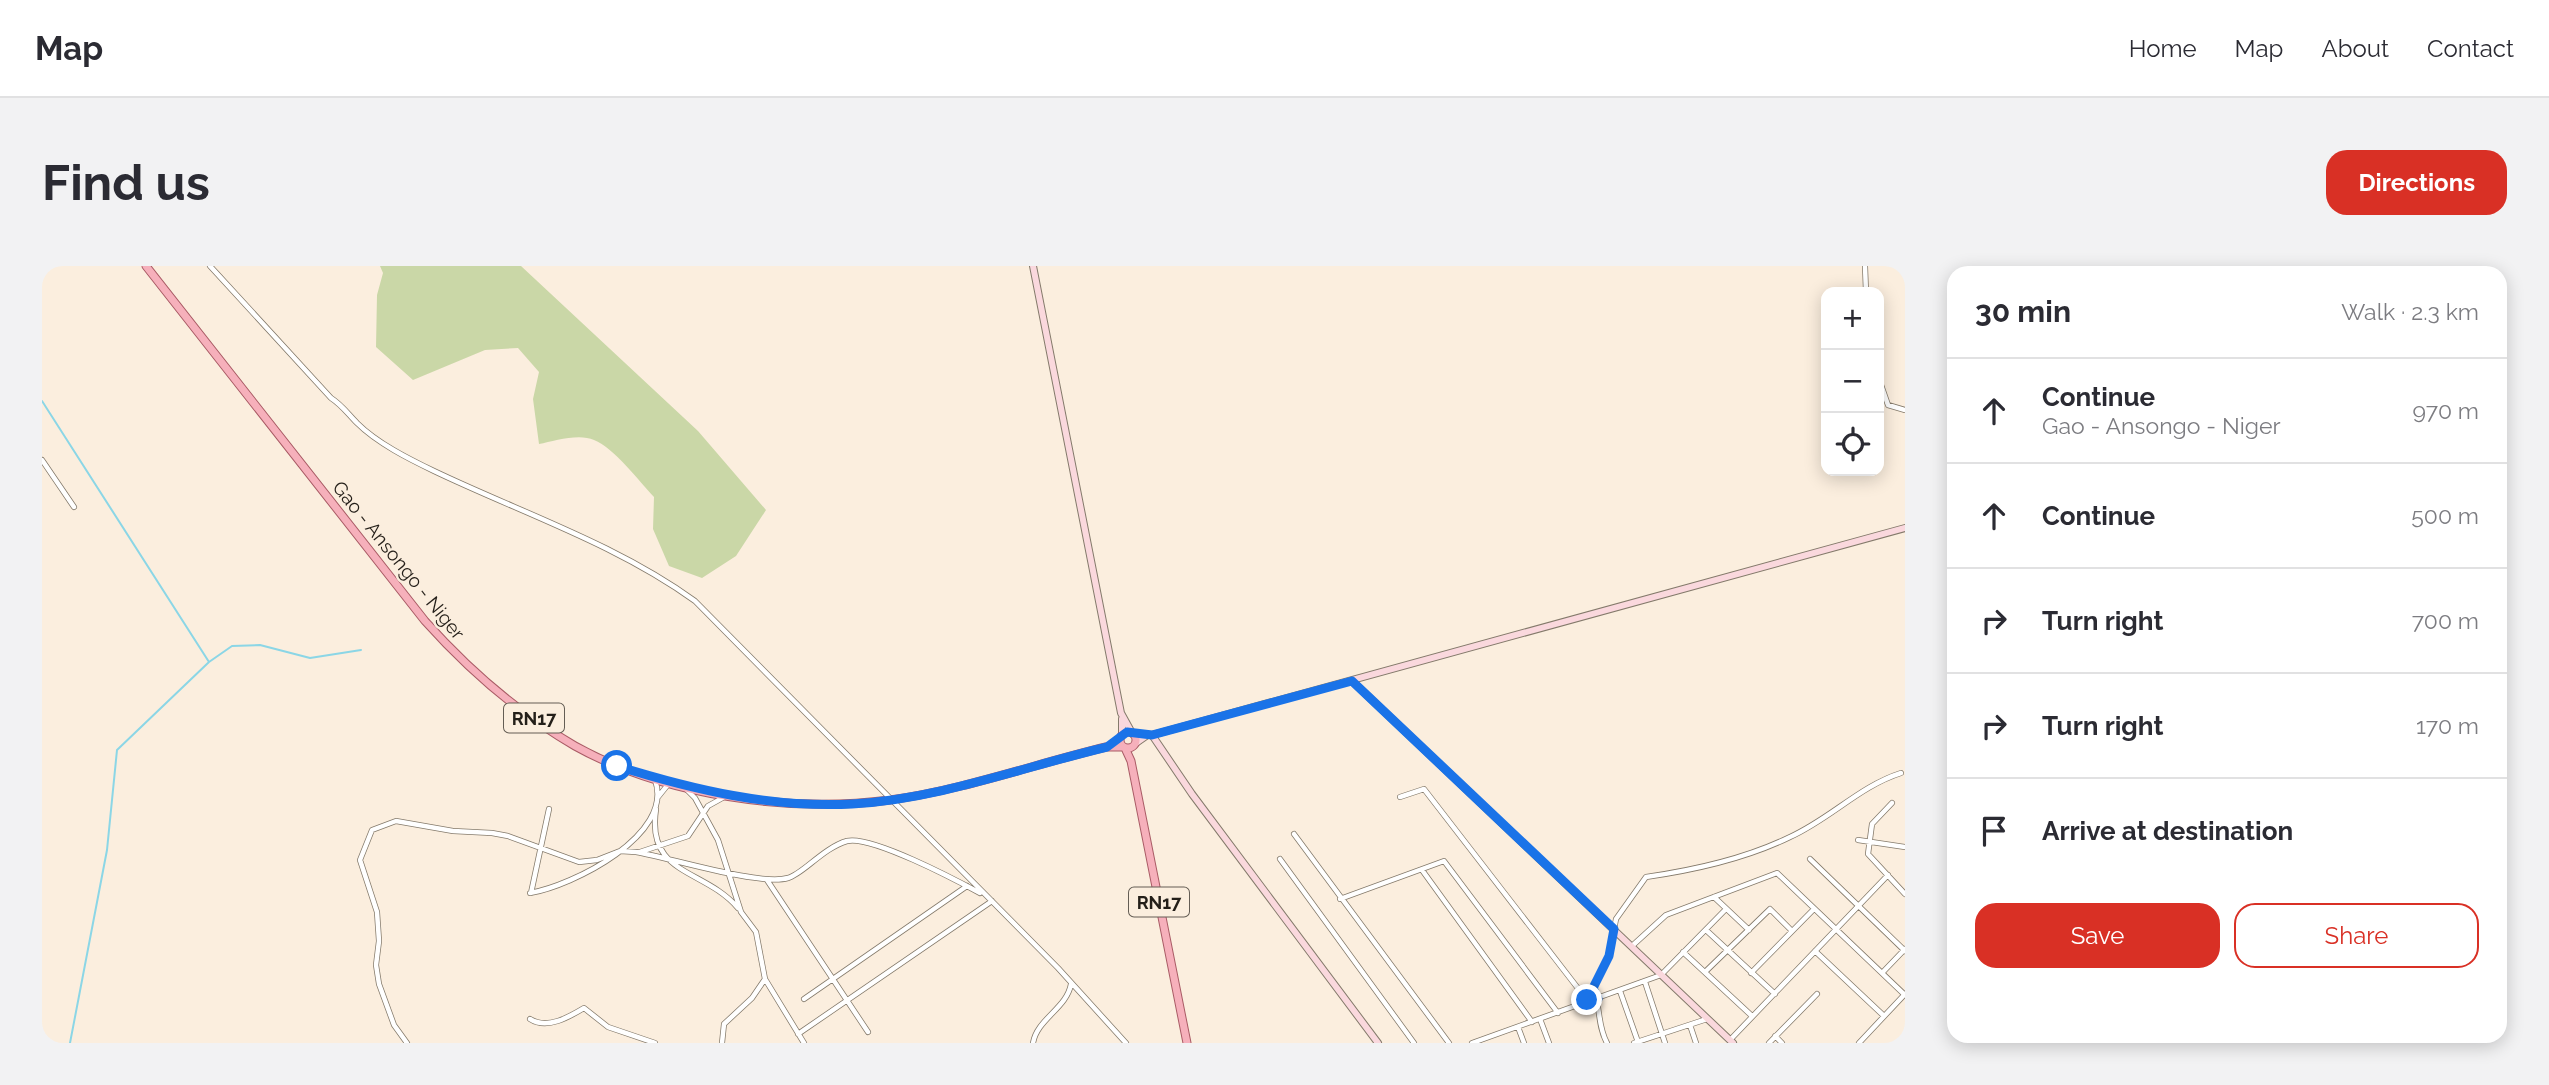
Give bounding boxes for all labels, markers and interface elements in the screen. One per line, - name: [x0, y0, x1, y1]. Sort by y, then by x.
- text: Map: [35, 29, 103, 68]
- text: Home: [2129, 34, 2197, 63]
- text: Map: [2235, 34, 2283, 63]
- text: About: [2321, 34, 2389, 63]
- text: Contact: [2427, 34, 2514, 63]
- button: Directions: [2326, 150, 2507, 215]
- text: Find us: [42, 154, 210, 211]
- map controls: [1821, 287, 1884, 476]
- button: +: [1821, 287, 1884, 350]
- text: 30 min: [1975, 294, 2071, 329]
- text: Walk · 2.3 km: [2341, 298, 2479, 325]
- button: −: [1821, 350, 1884, 413]
- text: Continue: [2042, 382, 2155, 412]
- icon: ahead: [1975, 392, 2013, 430]
- text: 970 m: [2412, 397, 2479, 424]
- text: Gao - Ansongo - Niger: [2042, 412, 2280, 439]
- button: locate: [1821, 413, 1884, 476]
- street label: Gao - Ansongo - Niger: [328, 477, 470, 644]
- icon: ahead: [1975, 497, 2013, 535]
- text: Continue: [2042, 501, 2155, 531]
- text: 500 m: [2411, 502, 2479, 529]
- icon: right: [1975, 602, 2013, 640]
- text: Turn right: [2042, 606, 2163, 636]
- text: 700 m: [2412, 607, 2479, 634]
- road number: RN17: [504, 704, 564, 732]
- icon: right: [1975, 707, 2013, 745]
- text: Turn right: [2042, 711, 2163, 741]
- text: 170 m: [2416, 712, 2479, 739]
- route start: [601, 750, 632, 781]
- icon: arrive: [1975, 812, 2013, 850]
- text: Arrive at destination: [2042, 816, 2293, 846]
- road number: RN17: [1129, 888, 1189, 916]
- button: Save: [1975, 903, 2220, 968]
- button: Share: [2234, 903, 2479, 968]
- route end: [1571, 984, 1602, 1015]

